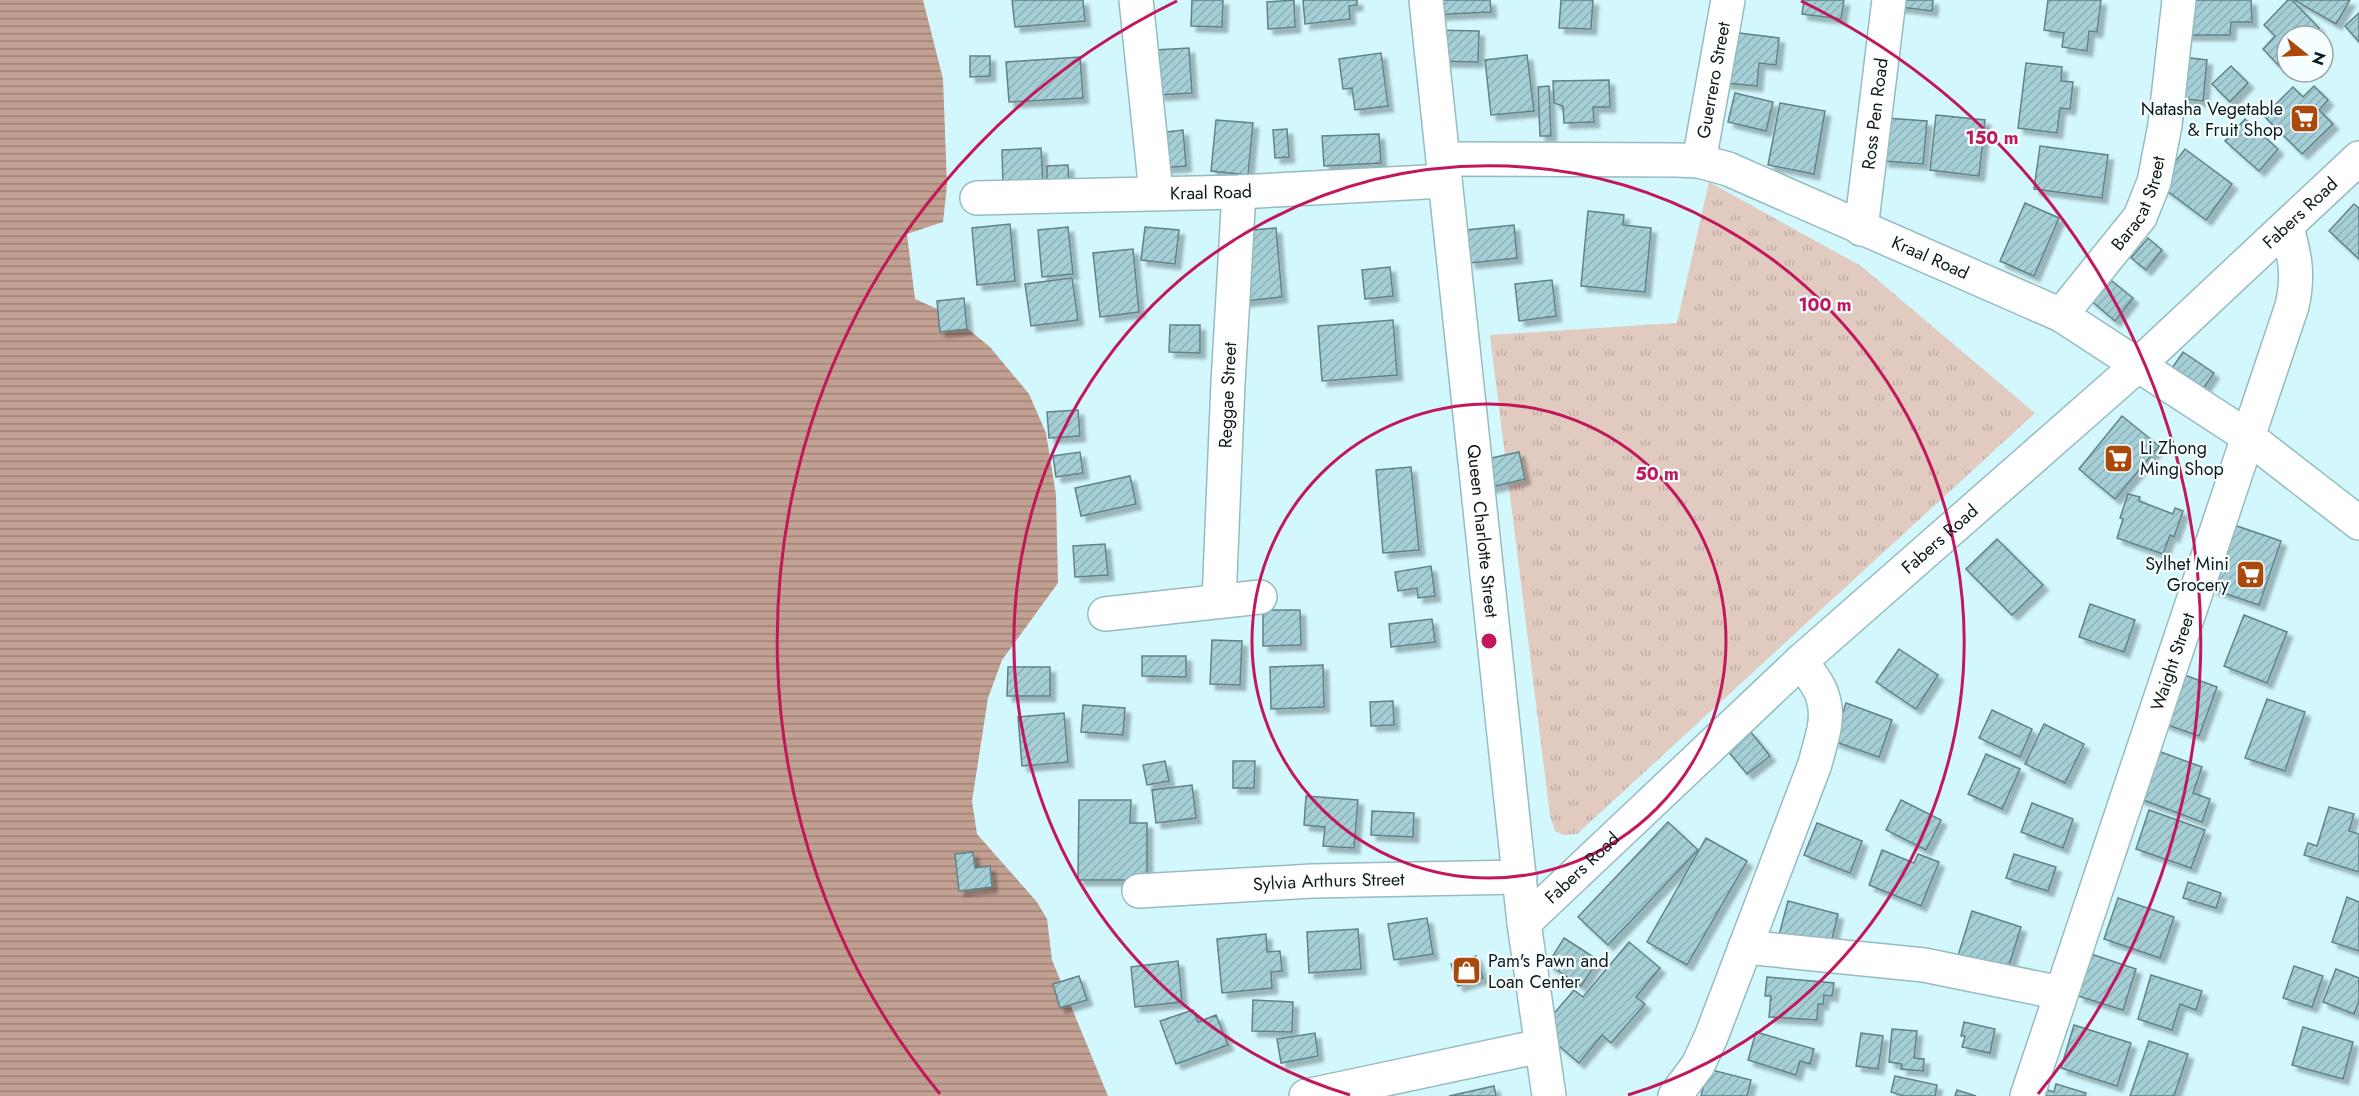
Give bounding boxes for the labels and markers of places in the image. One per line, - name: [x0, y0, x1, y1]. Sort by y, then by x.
- place label: Natasha Vegetable & Fruit Shop: [2141, 96, 2283, 143]
- supermarket icon: Natasha Vegetable & Fruit Shop: [2288, 103, 2320, 135]
- place label: Li Zhong Ming Shop: [2140, 435, 2224, 482]
- supermarket icon: Li Zhong Ming Shop: [2103, 442, 2135, 474]
- place label: Sylhet Mini Grocery: [2145, 551, 2229, 598]
- supermarket icon: Sylhet Mini Grocery: [2234, 558, 2266, 590]
- centre of rings: [1479, 631, 1499, 651]
- place label: Pam's Pawn and Loan Center: [1488, 948, 1609, 995]
- shop icon: Pam's Pawn and Loan Center: [1451, 955, 1483, 987]

